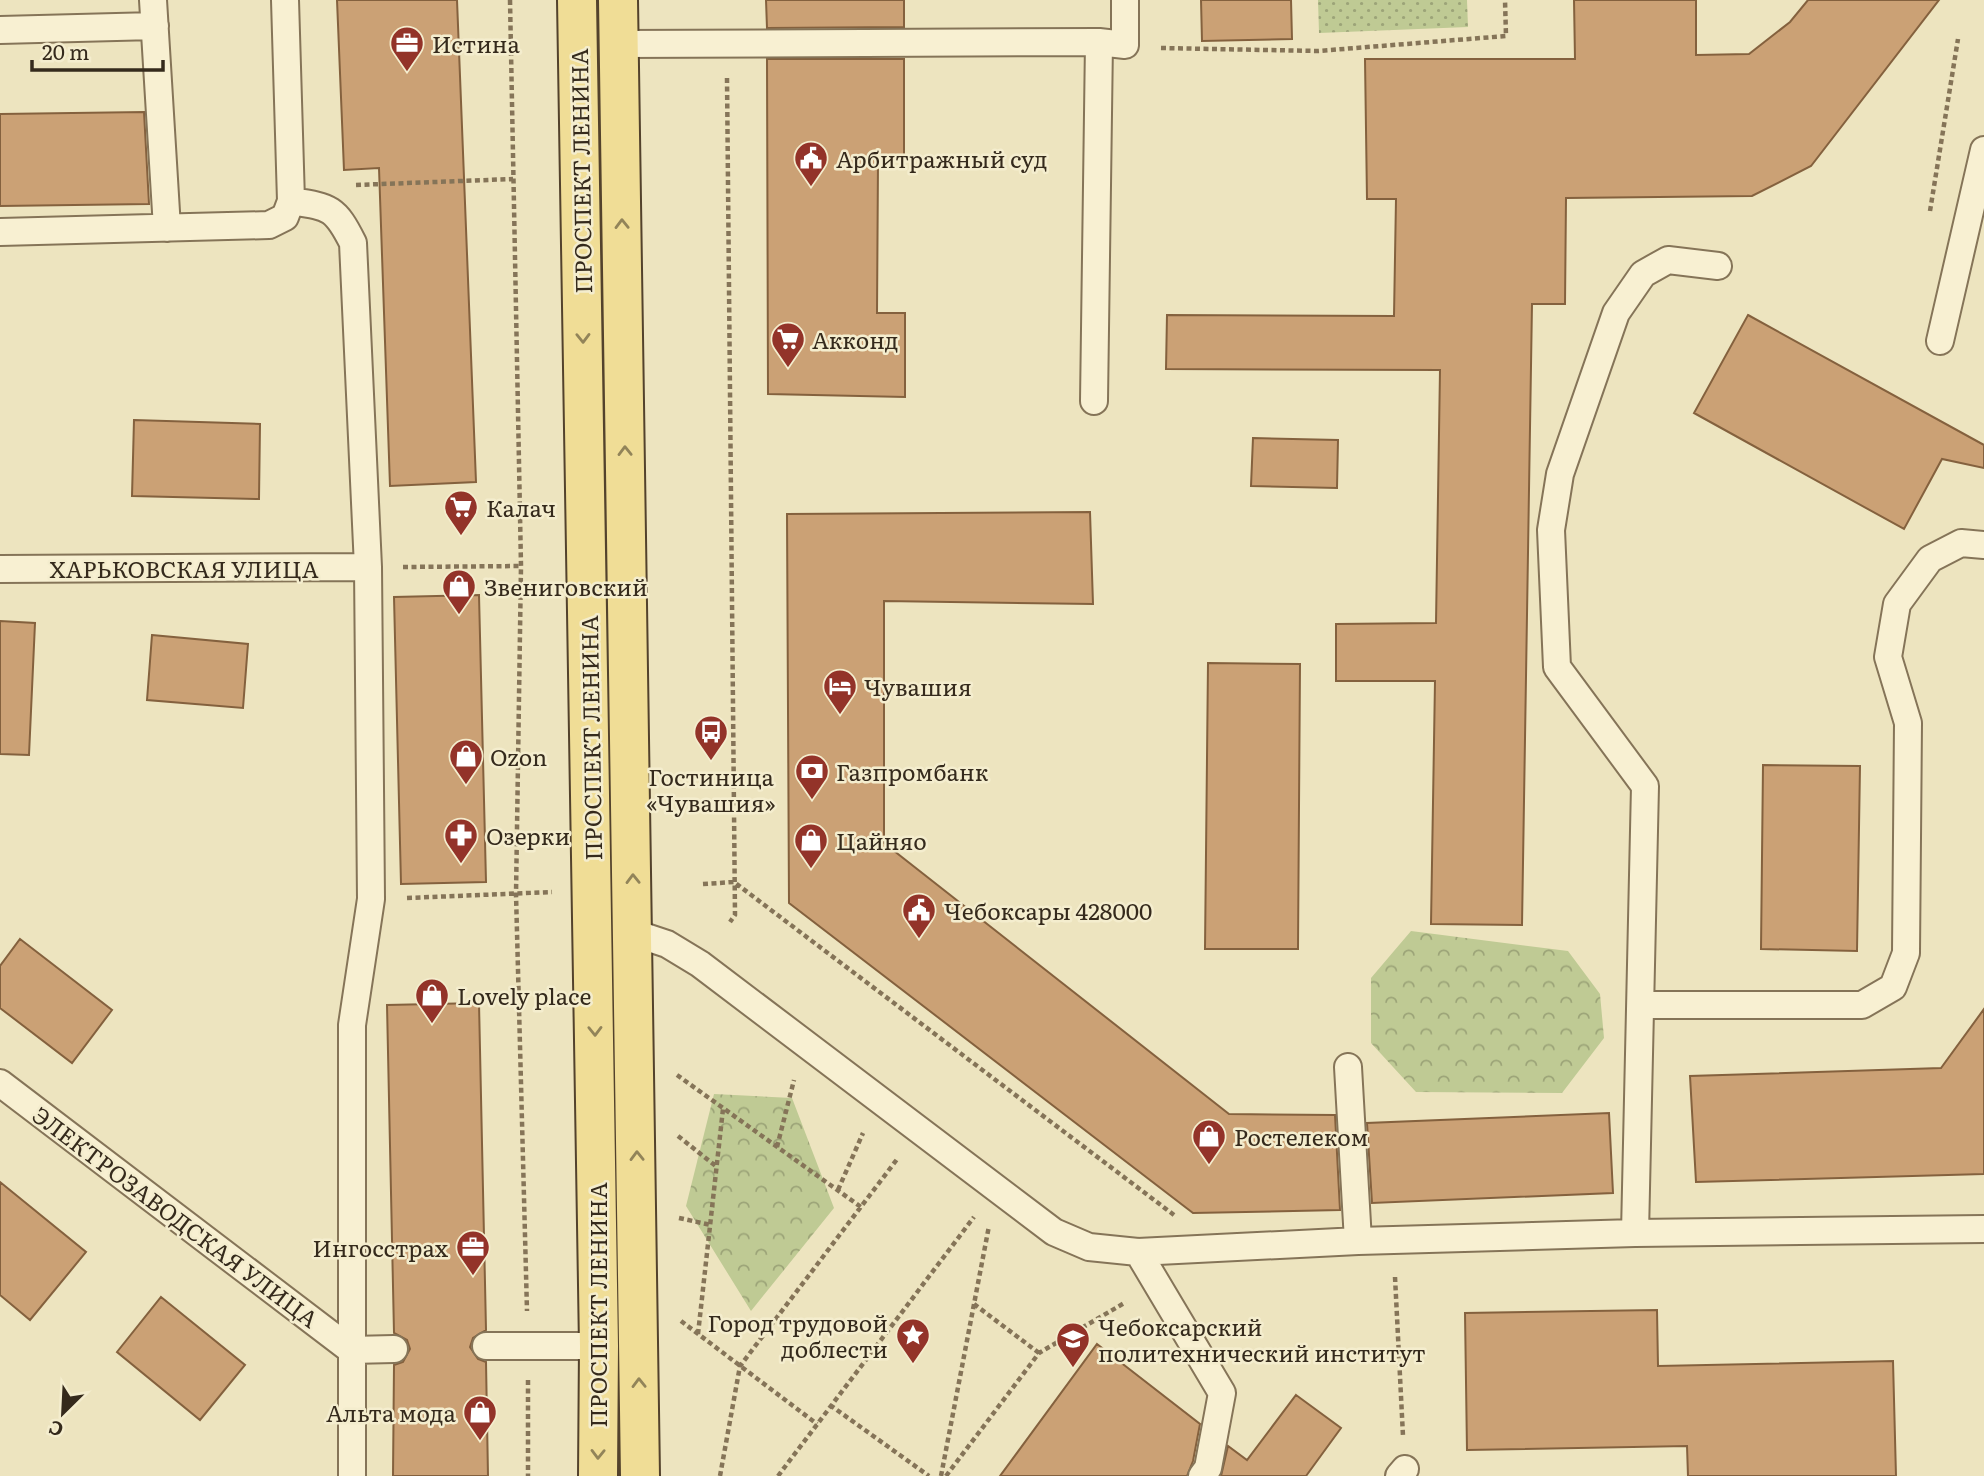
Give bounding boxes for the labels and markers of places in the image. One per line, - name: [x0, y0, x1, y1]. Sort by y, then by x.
- office icon: Истина: [388, 24, 426, 73]
- place label: Истина: [432, 26, 521, 60]
- public building icon: Арбитражный суд: [792, 139, 830, 188]
- place label: Арбитражный суд: [836, 141, 1048, 175]
- supermarket icon: Акконд: [769, 320, 807, 369]
- place label: Акконд: [812, 322, 899, 356]
- supermarket icon: Калач: [442, 488, 480, 537]
- place label: Калач: [486, 490, 556, 524]
- shop icon: Звениговский: [440, 567, 478, 616]
- place label: Звениговский: [484, 569, 648, 603]
- hotel icon: Чувашия: [821, 667, 859, 716]
- place label: Чувашия: [864, 669, 972, 703]
- bus stop icon: Гостиница «Чувашия»: [692, 713, 730, 762]
- shop icon: Ozon: [447, 737, 485, 786]
- place label: Ozon: [490, 739, 547, 773]
- bank icon: Газпромбанк: [793, 752, 831, 801]
- place label: Газпромбанк: [836, 754, 989, 788]
- place label: Гостиница «Чувашия»: [646, 759, 776, 819]
- pharmacy icon: Озерки: [442, 816, 480, 865]
- place label: Озерки: [486, 818, 570, 852]
- shop icon: Цайняо: [792, 821, 830, 870]
- place label: Цайняо: [836, 823, 927, 857]
- public building icon: Чебоксары 428000: [900, 891, 938, 940]
- place label: Чебоксары 428000: [944, 893, 1152, 927]
- shop icon: Lovely place: [413, 976, 451, 1025]
- place label: Lovely place: [457, 978, 591, 1012]
- shop icon: Ростелеком: [1190, 1117, 1228, 1166]
- place label: Ростелеком: [1234, 1119, 1368, 1153]
- office icon: Ингосстрах: [454, 1228, 492, 1277]
- place label: Ингосстрах: [313, 1230, 448, 1264]
- place label: Город трудовой доблести: [707, 1305, 888, 1365]
- place label: Чебоксарский политехнический институт: [1098, 1309, 1426, 1369]
- place icon: Город трудовой доблести: [894, 1316, 932, 1365]
- school or university icon: Чебоксарский политехнический институт: [1054, 1320, 1092, 1369]
- shop icon: Альта мода: [461, 1393, 499, 1442]
- place label: Альта мода: [326, 1395, 457, 1429]

